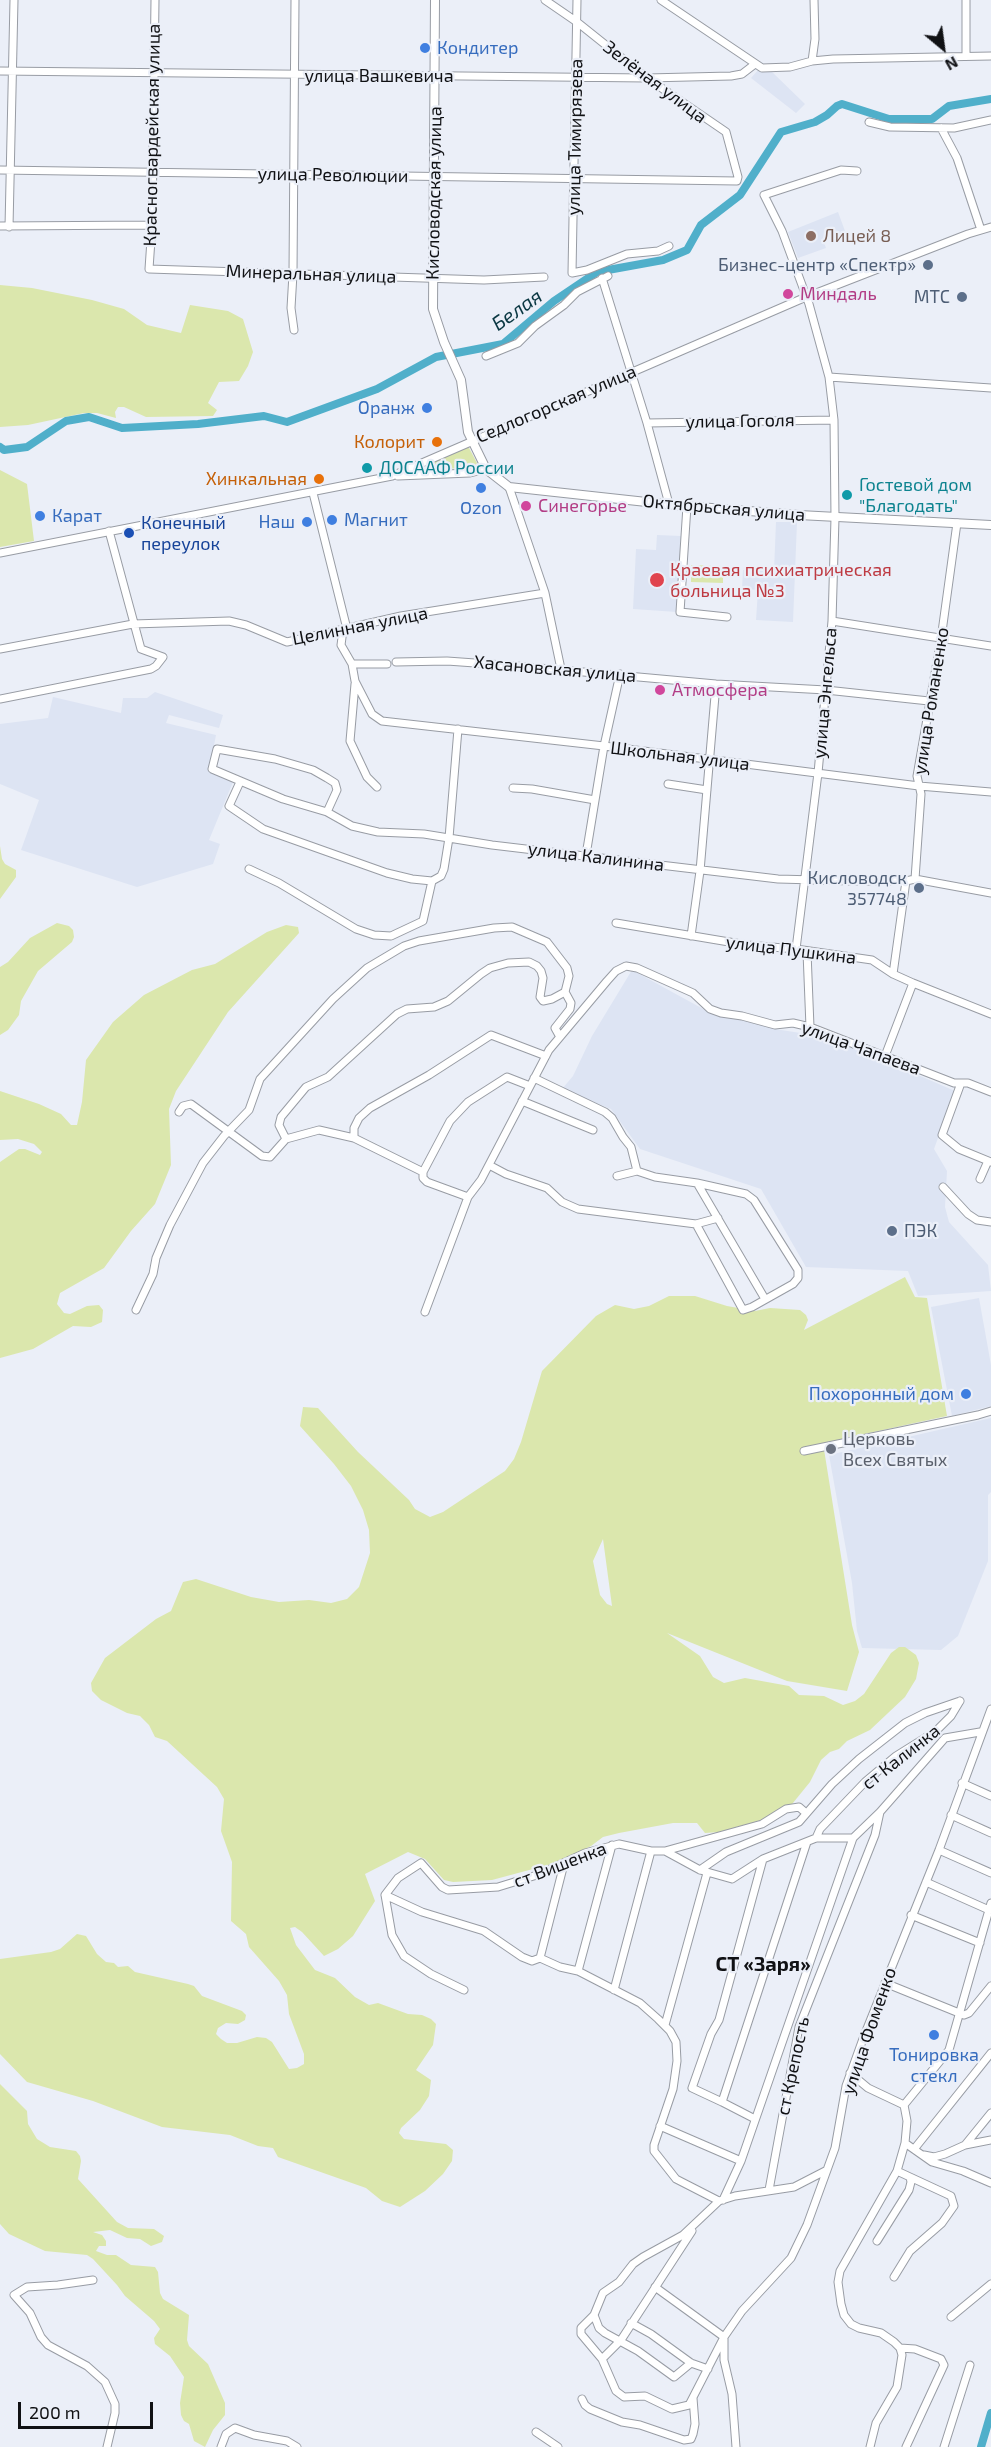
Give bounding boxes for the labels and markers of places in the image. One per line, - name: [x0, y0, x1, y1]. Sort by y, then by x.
- place label: Кондитер: [437, 37, 518, 59]
- marker: Кондитер: [418, 41, 432, 55]
- place label: Лицей 8: [823, 225, 891, 247]
- marker: Лицей 8: [804, 229, 818, 243]
- place label: Бизнес-центр «Спектр»: [718, 254, 916, 276]
- marker: Бизнес-центр «Спектр»: [921, 258, 935, 272]
- place label: Миндаль: [800, 283, 877, 305]
- place label: МТС: [914, 286, 950, 308]
- marker: Миндаль: [781, 287, 795, 301]
- marker: МТС: [955, 290, 969, 304]
- place label: Оранж: [358, 397, 415, 419]
- marker: Оранж: [420, 401, 434, 415]
- place label: Колорит: [354, 431, 425, 453]
- marker: Колорит: [430, 435, 444, 449]
- place label: ДОСААФ России: [379, 457, 514, 479]
- marker: ДОСААФ России: [360, 461, 374, 475]
- place label: Хинкальная: [206, 468, 307, 490]
- marker: Хинкальная: [312, 472, 326, 486]
- place label: Гостевой дом "Благодать": [859, 474, 972, 516]
- marker: Ozon: [474, 481, 488, 495]
- marker: Гостевой дом "Благодать": [840, 488, 854, 502]
- place label: Синегорье: [538, 495, 627, 517]
- place label: Ozon: [460, 497, 502, 519]
- marker: Синегорье: [519, 499, 533, 513]
- place label: Карат: [52, 505, 102, 527]
- marker: Карат: [33, 509, 47, 523]
- place label: Магнит: [344, 509, 408, 531]
- place label: Наш: [259, 511, 295, 533]
- place label: Конечный переулок: [141, 512, 226, 554]
- marker: Магнит: [325, 513, 339, 527]
- marker: Наш: [300, 515, 314, 529]
- marker: Конечный переулок: [122, 526, 136, 540]
- place label: Краевая психиатрическая больница №3: [670, 559, 892, 602]
- marker: Краевая психиатрическая больница №3: [648, 571, 666, 589]
- place label: Атмосфера: [672, 679, 768, 701]
- marker: Атмосфера: [653, 683, 667, 697]
- place label: Кисловодск 357748: [807, 867, 907, 910]
- marker: Кисловодск 357748: [912, 881, 926, 895]
- place label: ПЭК: [904, 1220, 937, 1242]
- marker: ПЭК: [885, 1224, 899, 1238]
- place label: Похоронный дом: [809, 1383, 954, 1405]
- marker: Похоронный дом: [959, 1387, 973, 1401]
- place label: Церковь Всех Святых: [843, 1428, 947, 1470]
- marker: Церковь Всех Святых: [824, 1442, 838, 1456]
- marker: Тонировка стекл: [927, 2028, 941, 2042]
- place label: Тонировка стекл: [889, 2044, 979, 2086]

